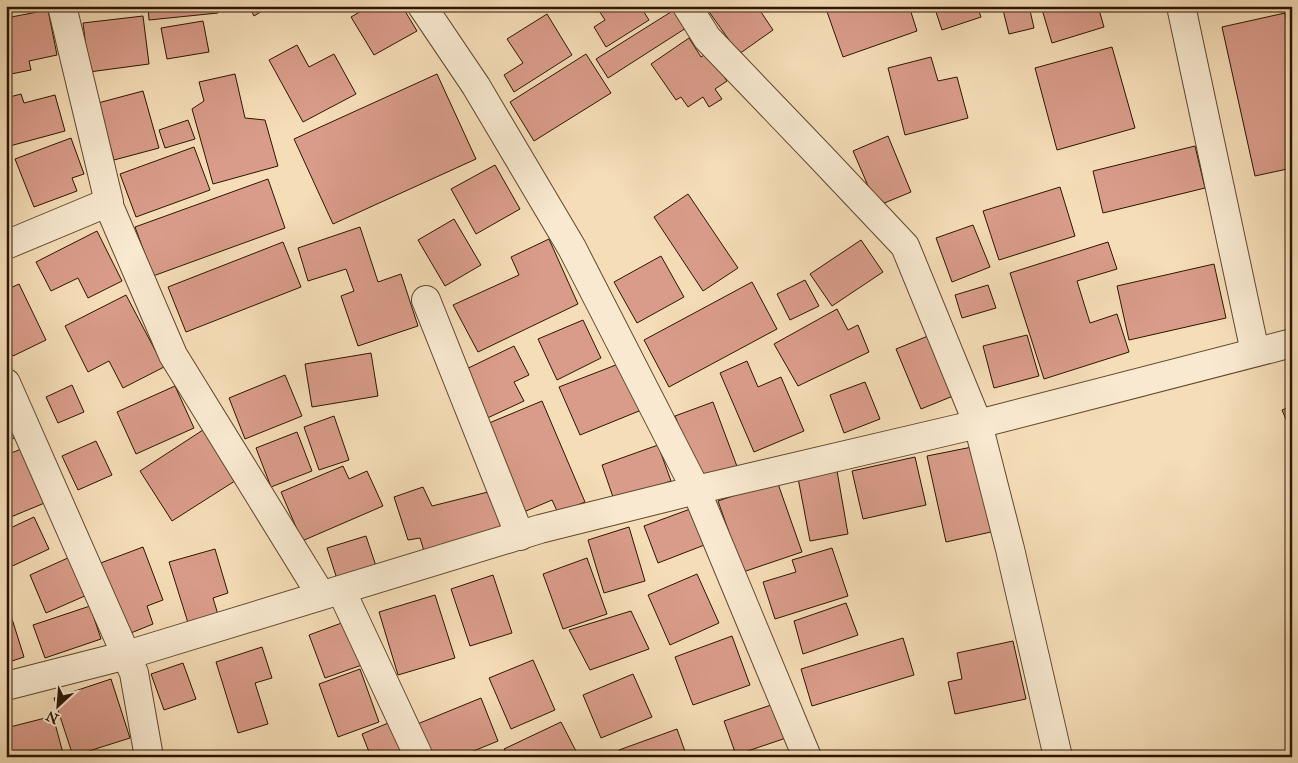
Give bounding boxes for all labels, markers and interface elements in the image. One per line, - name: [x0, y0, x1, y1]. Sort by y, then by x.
- north arrow: [32, 680, 82, 730]
- text: N: [43, 707, 62, 727]

